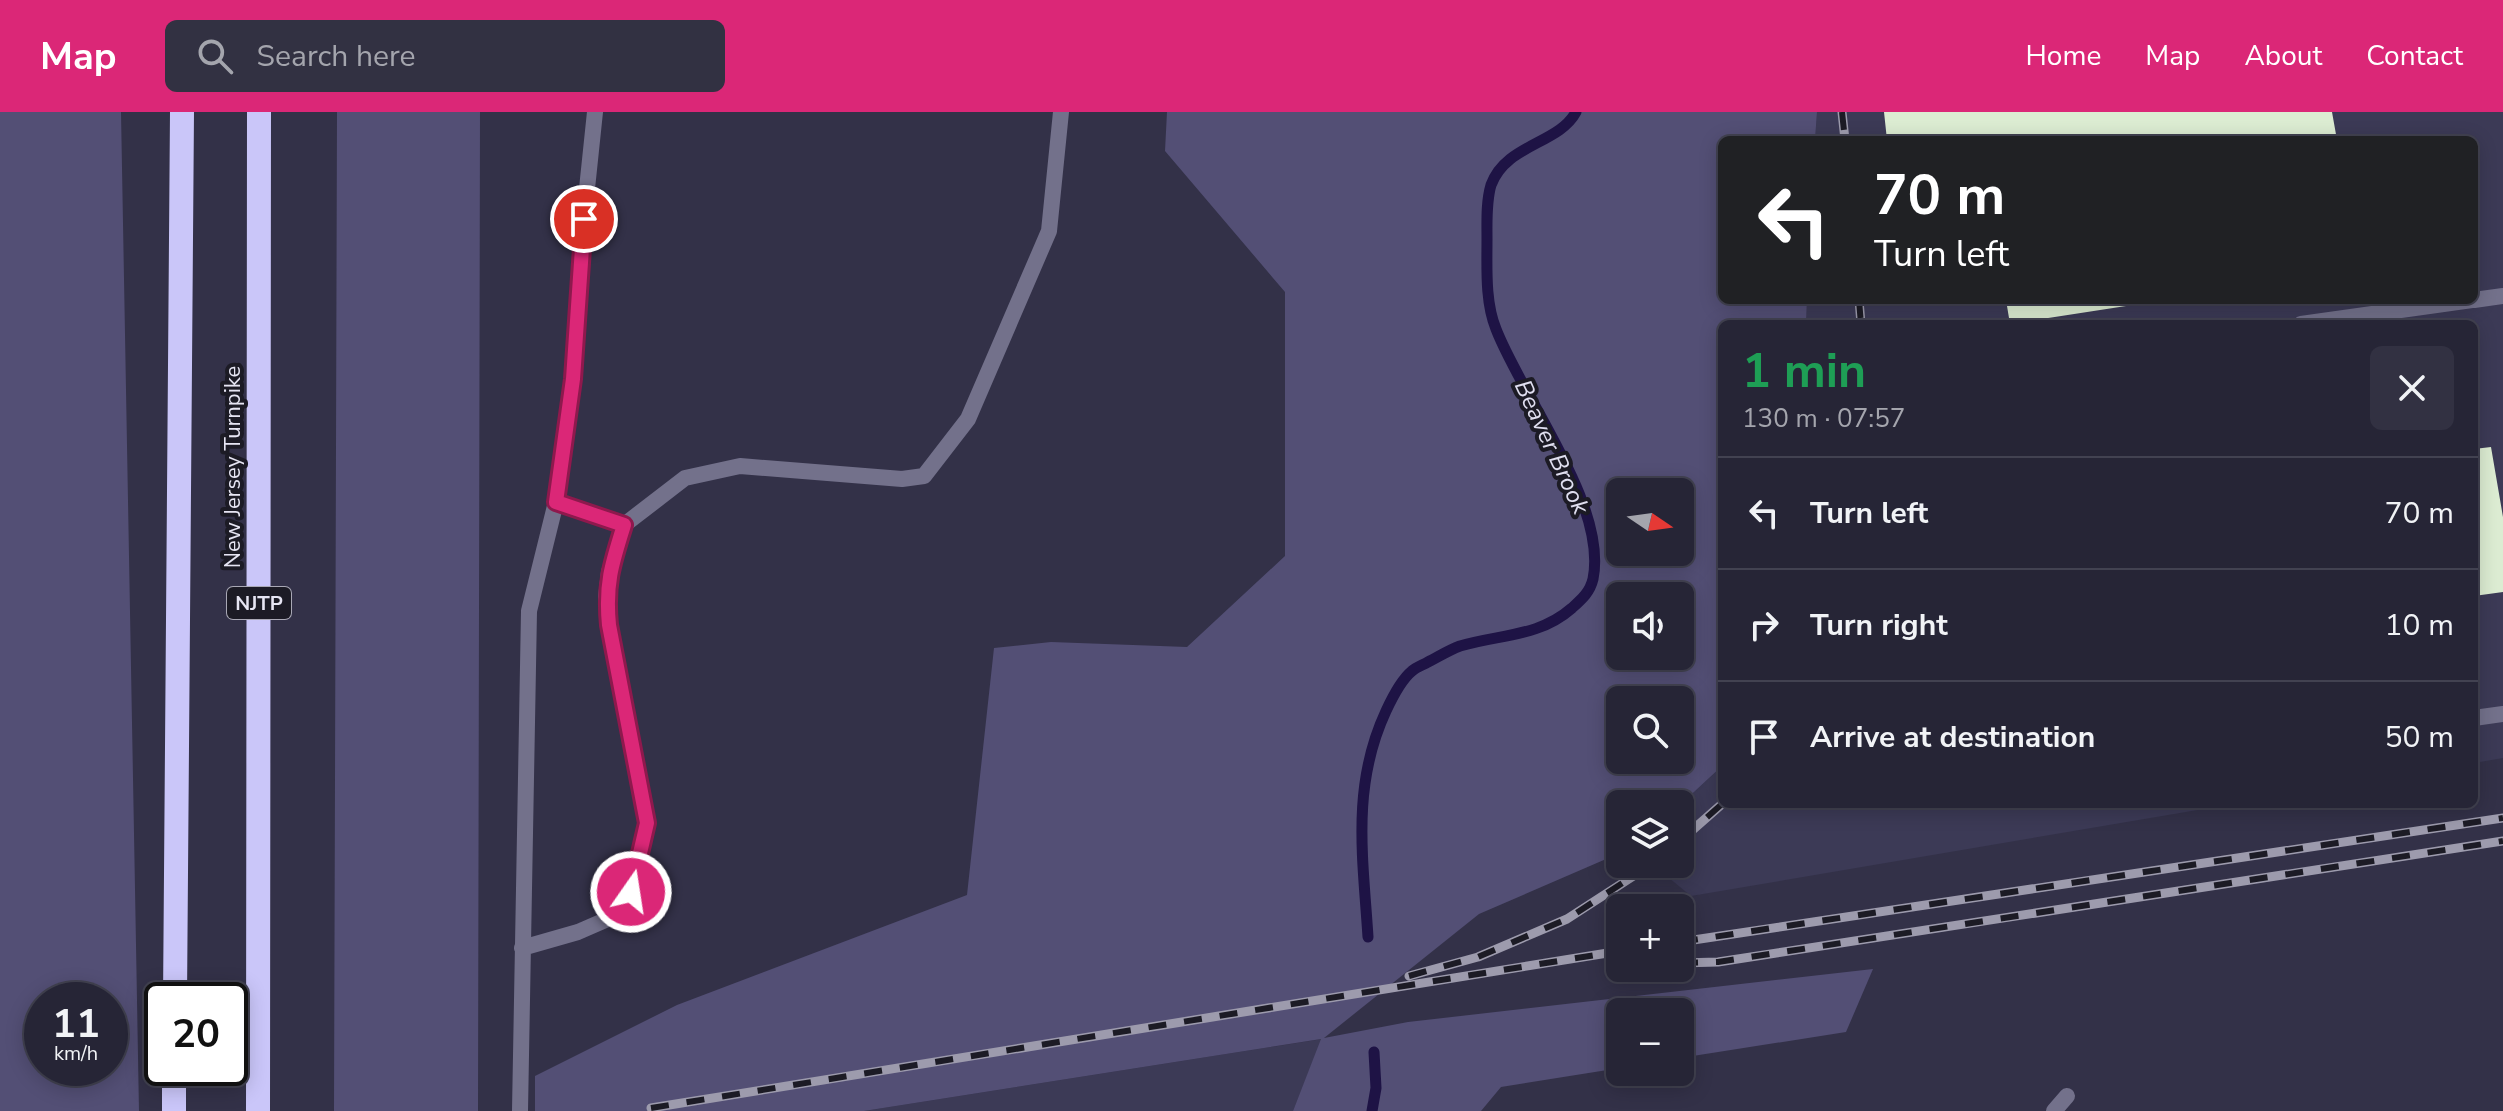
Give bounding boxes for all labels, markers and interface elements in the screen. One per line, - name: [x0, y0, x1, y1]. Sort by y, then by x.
- search box: [165, 20, 725, 92]
- text: Map: [40, 31, 117, 82]
- icon: search: [193, 34, 237, 78]
- text: Search here: [257, 36, 416, 77]
- text: Home: [2026, 37, 2101, 75]
- text: Map: [2145, 37, 2200, 75]
- text: About: [2244, 37, 2322, 75]
- text: Contact: [2366, 37, 2463, 75]
- text: 70 m: [1874, 157, 2005, 234]
- icon: left: [1742, 168, 1846, 272]
- pin: [550, 185, 618, 253]
- icon: arrive: [562, 197, 606, 241]
- text: Turn left: [1874, 230, 2009, 279]
- text: 1 min: [1742, 338, 1866, 404]
- button: close: [2370, 346, 2454, 430]
- street label: New Jersey Turnpike: [218, 366, 248, 568]
- water label: Beaver Brook: [1507, 375, 1597, 520]
- text: 130 m · 07:57: [1742, 401, 1905, 436]
- north arrow: [1606, 478, 1694, 566]
- map controls: [1606, 478, 1694, 1086]
- icon: left: [1742, 491, 1786, 535]
- text: Turn left: [1810, 493, 1928, 534]
- text: 70 m: [2385, 493, 2454, 534]
- button: sound: [1606, 582, 1694, 670]
- road number: NJTP: [227, 587, 291, 619]
- icon: right: [1742, 603, 1786, 647]
- text: Turn right: [1810, 605, 1948, 646]
- text: 10 m: [2385, 605, 2454, 646]
- button: search: [1606, 686, 1694, 774]
- icon: arrive: [1742, 715, 1786, 759]
- text: Arrive at destination: [1810, 717, 2095, 758]
- text: 50 m: [2385, 717, 2454, 758]
- button: layers: [1606, 790, 1694, 878]
- position arrow: [589, 850, 673, 934]
- button: +: [1606, 894, 1694, 982]
- speed limit sign: 20: [144, 982, 248, 1086]
- text: 11: [52, 997, 100, 1051]
- button: −: [1606, 998, 1694, 1086]
- text: km/h: [54, 1040, 98, 1067]

